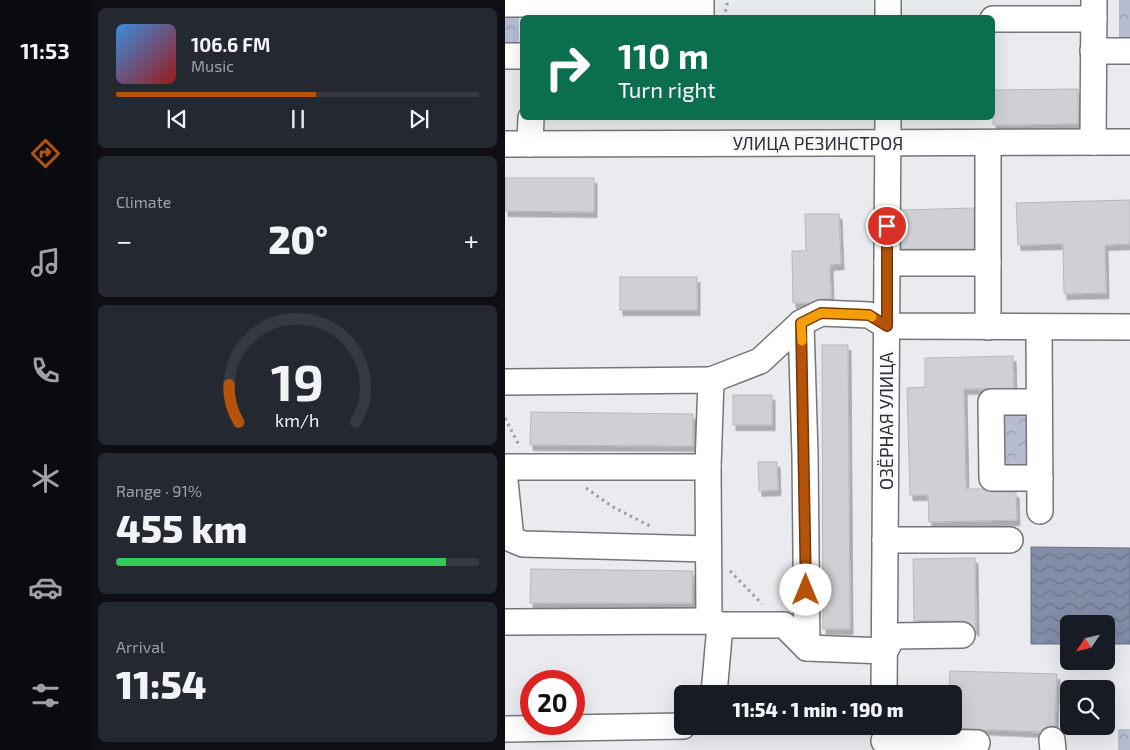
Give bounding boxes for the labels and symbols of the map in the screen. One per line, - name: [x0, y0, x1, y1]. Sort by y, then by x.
- street label: УЛИЦА РЕЗИНСТРОЯ: [733, 132, 903, 154]
- pin: [866, 205, 908, 247]
- street label: ОЗЁРНАЯ УЛИЦА: [875, 351, 897, 490]
- position arrow: [779, 563, 831, 615]
- north arrow: [1060, 615, 1115, 670]
- speed limit sign: 20: [520, 670, 585, 735]

